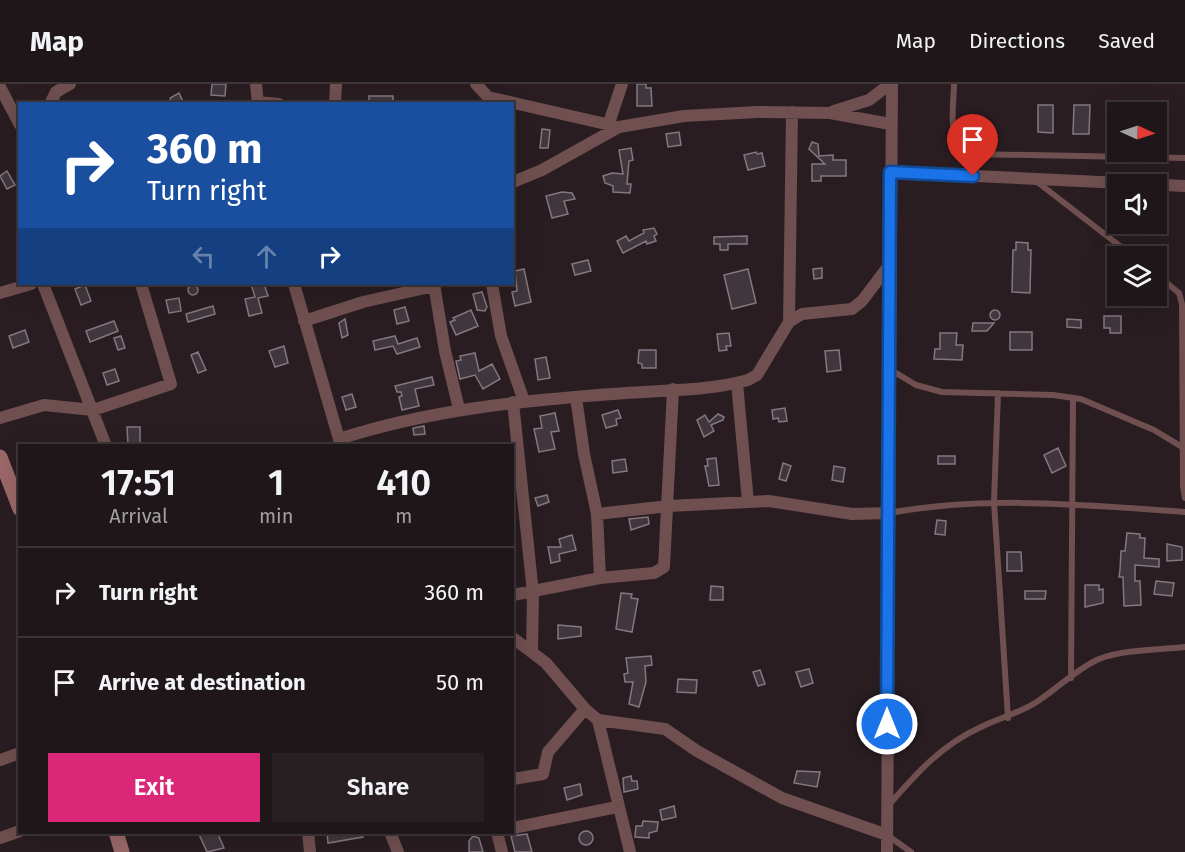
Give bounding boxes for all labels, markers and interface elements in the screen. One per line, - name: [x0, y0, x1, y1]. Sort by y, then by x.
- text: Map: [30, 25, 84, 58]
- text: Map: [896, 28, 936, 54]
- text: Directions: [969, 28, 1065, 54]
- text: Saved: [1098, 28, 1155, 54]
- north arrow: [1107, 102, 1167, 162]
- map controls: [1107, 102, 1167, 306]
- pin: [947, 114, 998, 176]
- icon: arrive: [956, 123, 989, 156]
- text: 360 m: [147, 124, 263, 174]
- icon: right: [48, 126, 126, 204]
- button: sound: [1107, 174, 1167, 234]
- text: Turn right: [147, 175, 267, 207]
- icon: left: [187, 240, 220, 273]
- icon: ahead: [250, 240, 283, 273]
- icon: right: [313, 240, 346, 273]
- button: layers: [1107, 246, 1167, 306]
- text: 17:51: [101, 461, 176, 505]
- text: 1: [268, 461, 284, 505]
- text: 410: [376, 461, 431, 505]
- text: Arrival: [109, 504, 168, 528]
- text: min: [259, 504, 293, 528]
- text: m: [395, 504, 412, 528]
- icon: right: [48, 576, 81, 609]
- text: Turn right: [99, 579, 198, 606]
- text: 360 m: [424, 579, 484, 606]
- icon: arrive: [48, 666, 81, 699]
- text: Arrive at destination: [99, 669, 306, 696]
- text: 50 m: [436, 669, 484, 696]
- position arrow: [855, 692, 919, 756]
- button: Exit: [48, 753, 260, 822]
- button: Share: [272, 753, 484, 822]

